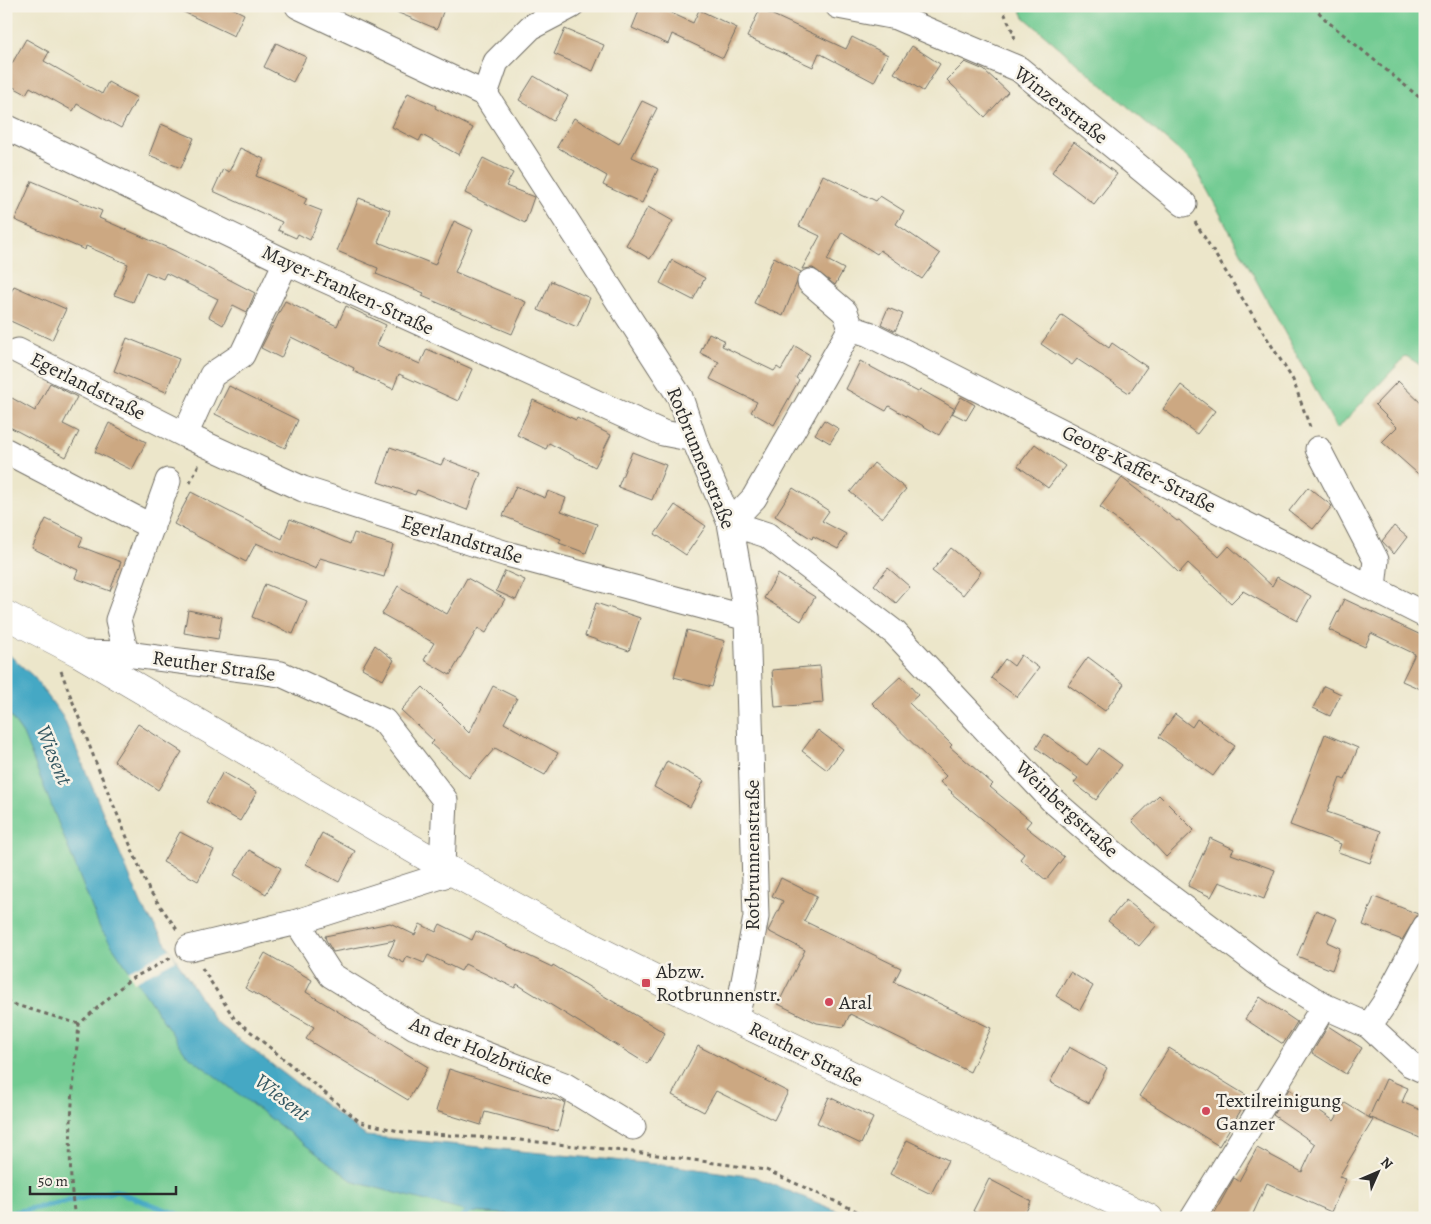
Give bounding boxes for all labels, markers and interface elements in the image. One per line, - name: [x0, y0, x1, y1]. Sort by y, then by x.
- street label: Winzerstraße: [1008, 59, 1114, 150]
- street label: Mayer-Franken-Straße: [258, 238, 438, 342]
- street label: Egerlandstraße: [26, 345, 150, 427]
- street label: Rotbrunnenstraße: [660, 383, 742, 533]
- street label: Georg-Kaffer-Straße: [1058, 419, 1220, 519]
- street label: Egerlandstraße: [398, 508, 526, 570]
- street label: Reuther Straße: [151, 644, 277, 688]
- water label: Wiesent: [29, 721, 79, 790]
- street label: Weinbergstraße: [1009, 754, 1124, 864]
- street label: Rotbrunnenstraße: [739, 780, 766, 930]
- place label: Abzw. Rotbrunnenstr.: [655, 958, 781, 1008]
- marker: Abzw. Rotbrunnenstr.: [640, 977, 652, 989]
- place label: Aral: [838, 989, 872, 1016]
- marker: Aral: [823, 996, 835, 1008]
- street label: An der Holzbrücke: [405, 1010, 556, 1092]
- street label: Reuther Straße: [744, 1015, 868, 1093]
- water label: Wiesent: [249, 1067, 316, 1128]
- place label: Textilreinigung Ganzer: [1216, 1087, 1341, 1137]
- marker: Textilreinigung Ganzer: [1200, 1105, 1212, 1117]
- north arrow: [1354, 1146, 1404, 1196]
- text: N: [1377, 1153, 1397, 1173]
- scale bar: [30, 1164, 176, 1196]
- text: 50 m: [38, 1171, 68, 1191]

